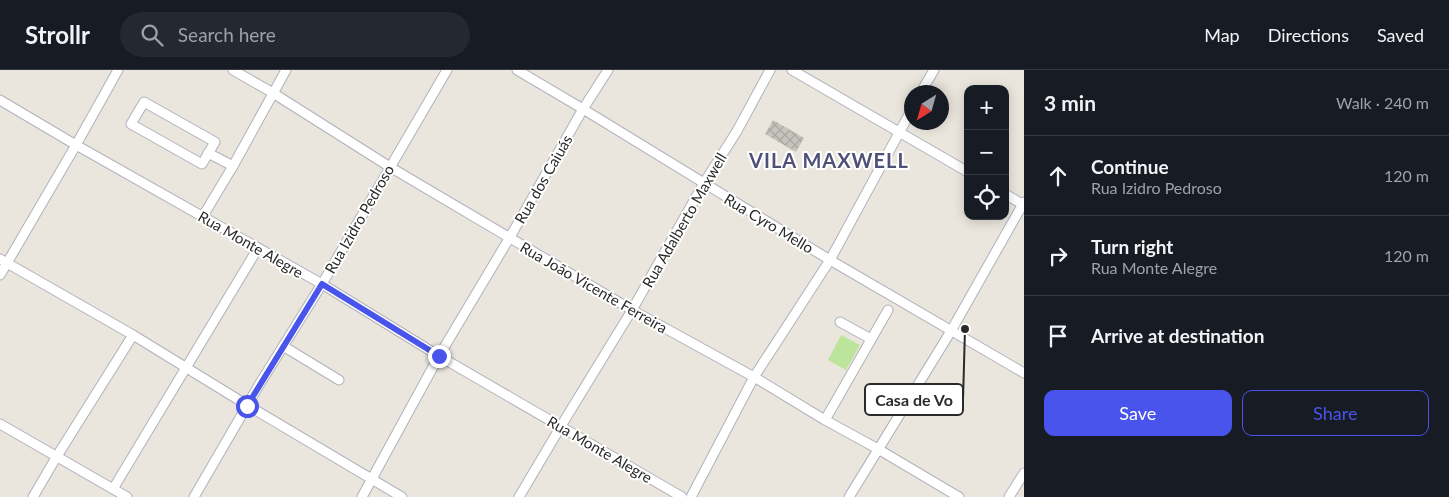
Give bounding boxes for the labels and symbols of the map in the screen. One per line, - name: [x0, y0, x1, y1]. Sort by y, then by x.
- north arrow: [904, 85, 949, 130]
- street label: Rua dos Caiuás: [510, 131, 576, 227]
- district label: VILA MAXWELL: [748, 148, 909, 172]
- street label: Rua Adalberto Maxwell: [638, 150, 730, 290]
- street label: Rua Izidro Pedroso: [321, 161, 397, 277]
- street label: Rua Cyro Mello: [721, 189, 817, 257]
- street label: Rua Monte Alegre: [195, 207, 307, 281]
- street label: Rua João Vicente Ferreira: [517, 237, 671, 337]
- route end: [428, 345, 451, 368]
- callout: Casa de Vo: [865, 384, 963, 415]
- text: Casa de Vo: [875, 390, 953, 409]
- route start: [236, 395, 259, 418]
- street label: Rua Monte Alegre: [544, 412, 656, 486]

